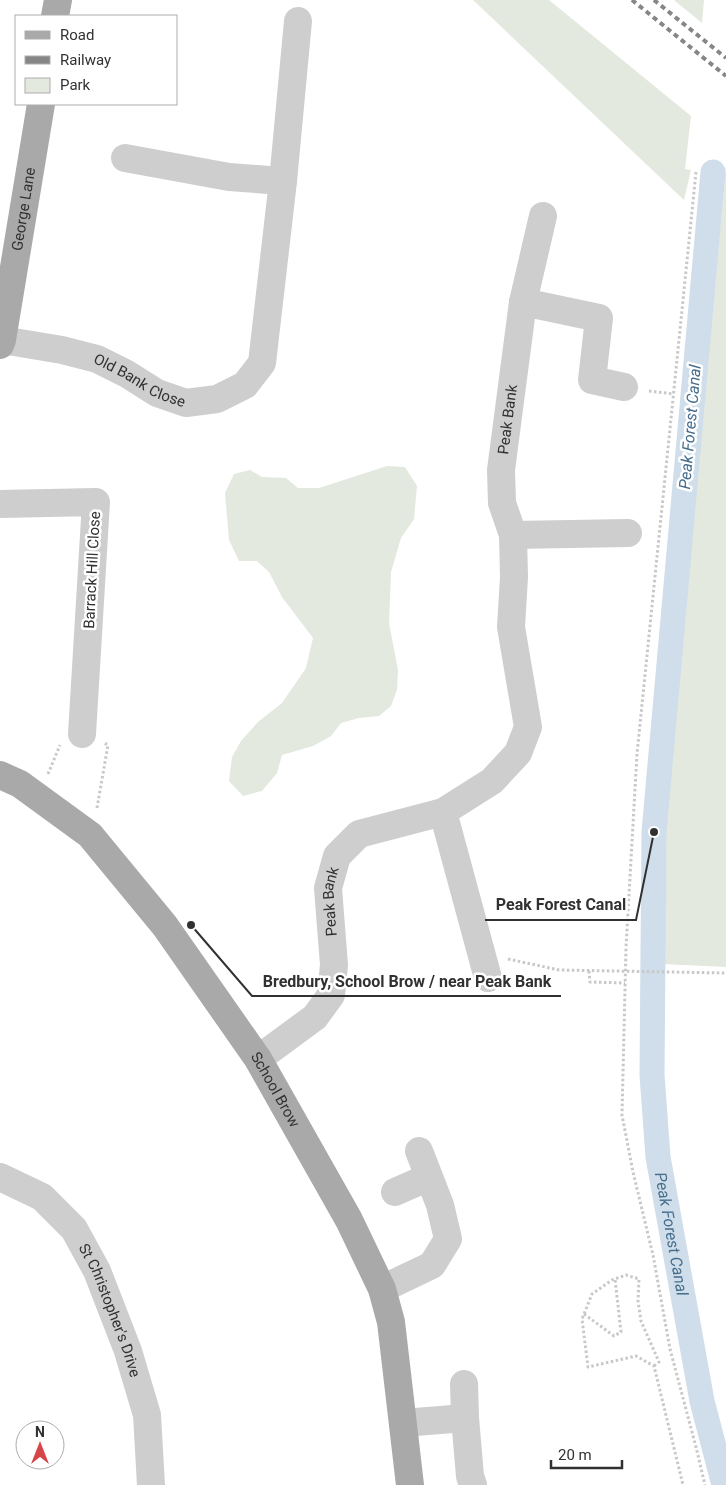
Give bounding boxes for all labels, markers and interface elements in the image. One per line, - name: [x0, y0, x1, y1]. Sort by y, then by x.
- legend: [15, 15, 178, 105]
- text: Road: [60, 26, 94, 44]
- text: Railway: [60, 51, 111, 69]
- text: Park: [60, 76, 91, 94]
- street label: George Lane: [8, 166, 39, 252]
- street label: Old Bank Close: [91, 350, 188, 411]
- water label: Peak Forest Canal: [675, 364, 705, 490]
- street label: Peak Bank: [494, 383, 521, 455]
- street label: Barrack Hill Close: [80, 511, 104, 629]
- street label: Peak Bank: [319, 864, 343, 937]
- callout: Peak Forest Canal: [485, 889, 636, 920]
- text: Peak Forest Canal: [496, 895, 626, 914]
- callout: Bredbury, School Brow / near Peak Bank: [252, 965, 561, 996]
- text: Bredbury, School Brow / near Peak Bank: [263, 972, 552, 991]
- street label: School Brow: [247, 1048, 304, 1131]
- water label: Peak Forest Canal: [651, 1171, 692, 1297]
- street label: St Christopher's Drive: [75, 1240, 144, 1379]
- north arrow: [15, 1420, 65, 1470]
- text: N: [35, 1424, 45, 1440]
- scale bar: [551, 1438, 622, 1470]
- text: 20 m: [558, 1446, 592, 1464]

